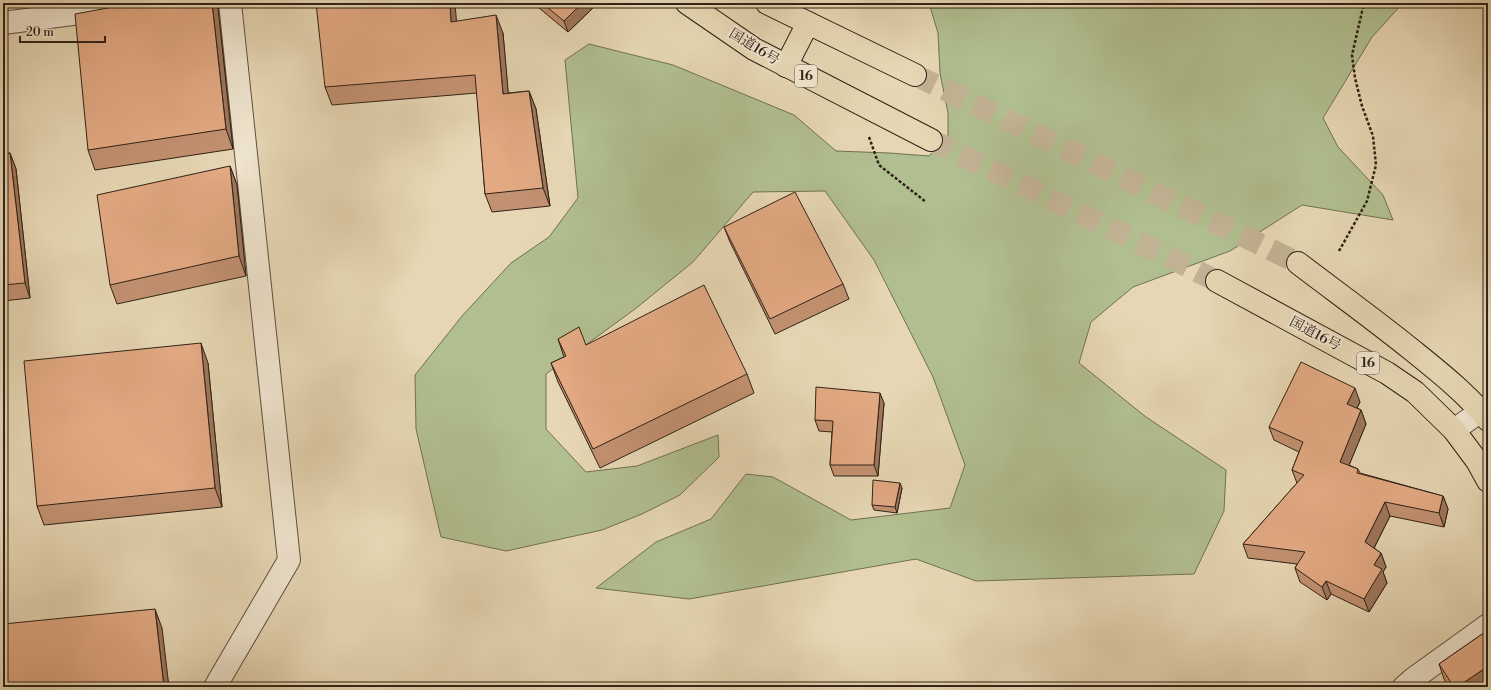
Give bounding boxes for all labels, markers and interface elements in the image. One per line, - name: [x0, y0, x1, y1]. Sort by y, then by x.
- scale bar: [20, 18, 105, 44]
- text: 20 m: [26, 25, 54, 40]
- street label: 国道16号: [725, 25, 783, 69]
- road number: 16: [795, 65, 817, 87]
- street label: 国道16号: [1286, 313, 1344, 355]
- road number: 16: [1357, 352, 1379, 374]

